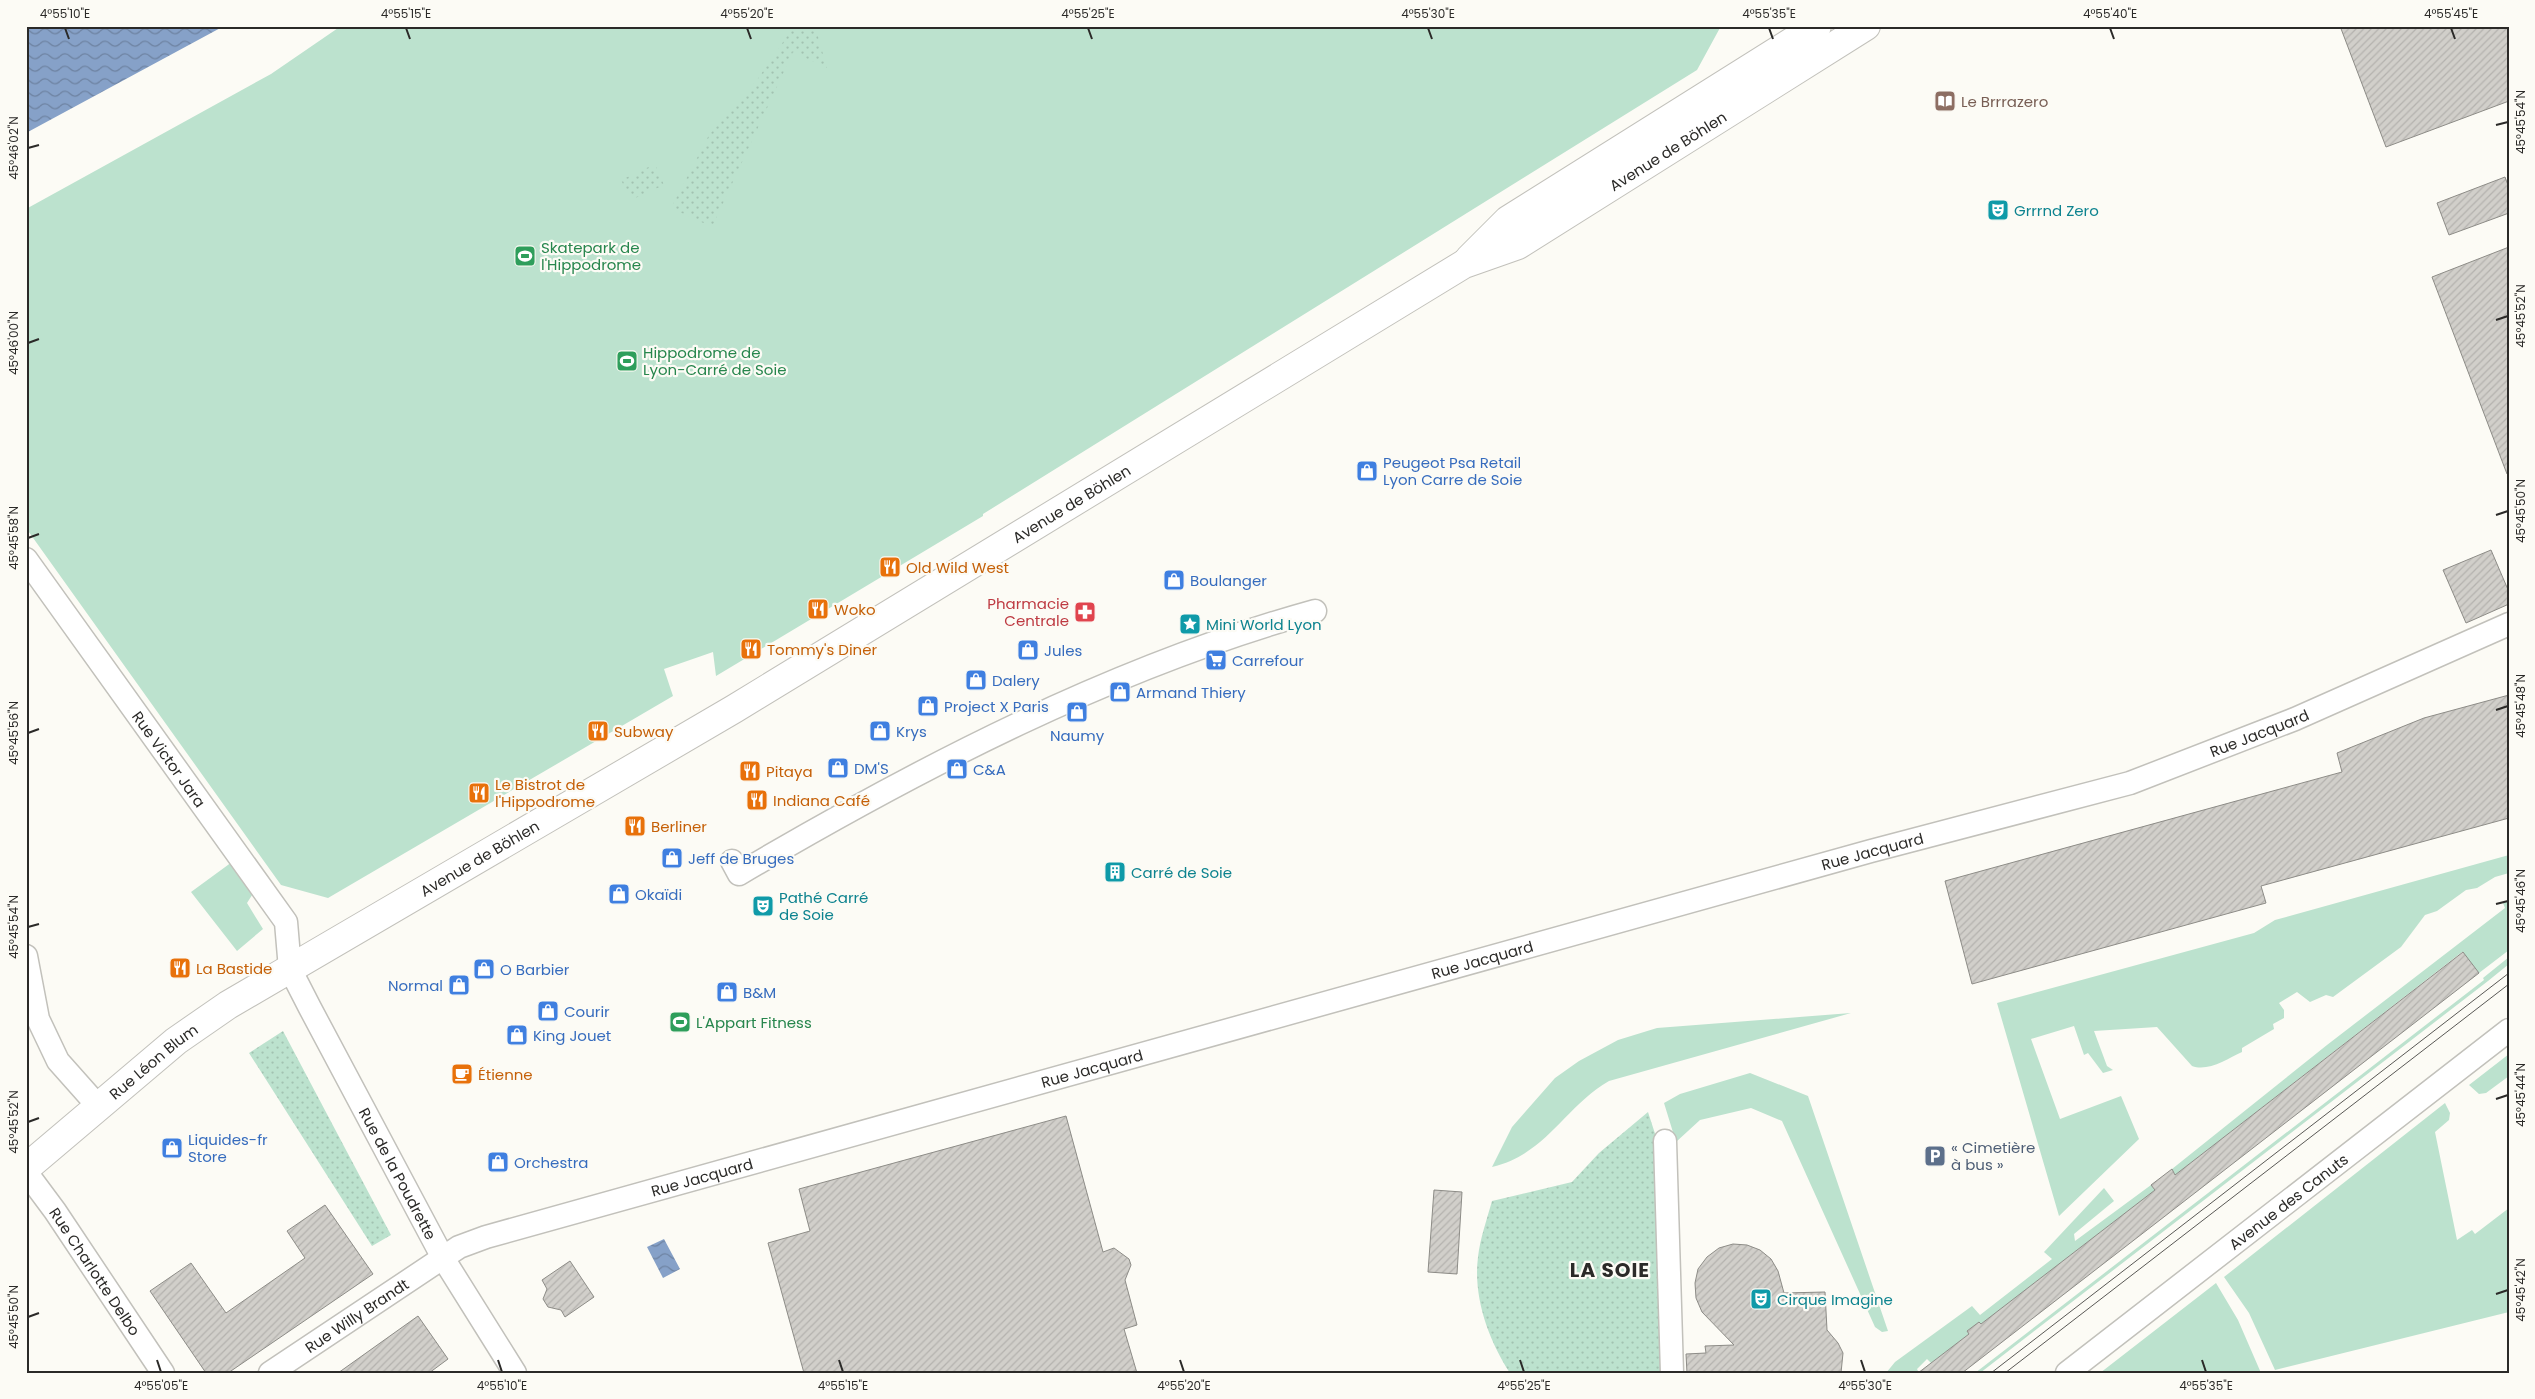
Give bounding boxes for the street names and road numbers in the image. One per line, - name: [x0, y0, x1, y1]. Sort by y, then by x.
- street label: Avenue de Böhlen: [1605, 106, 1730, 196]
- street label: Avenue de Böhlen: [1008, 459, 1134, 547]
- street label: Rue Jacquard: [2206, 704, 2312, 762]
- street label: Rue Victor Jara: [128, 707, 211, 811]
- street label: Avenue de Böhlen: [416, 815, 543, 901]
- street label: Rue Jacquard: [1819, 827, 1926, 875]
- street label: Rue Jacquard: [1429, 935, 1535, 984]
- street label: Rue Léon Blum: [104, 1019, 202, 1104]
- street label: Rue Jacquard: [1039, 1044, 1145, 1092]
- street label: Rue de la Poudrette: [354, 1104, 442, 1243]
- street label: Avenue des Canuts: [2224, 1148, 2352, 1254]
- street label: Rue Jacquard: [648, 1153, 755, 1201]
- street label: Rue Charlotte Delbo: [45, 1203, 145, 1339]
- street label: Rue Willy Brandt: [301, 1273, 412, 1357]

